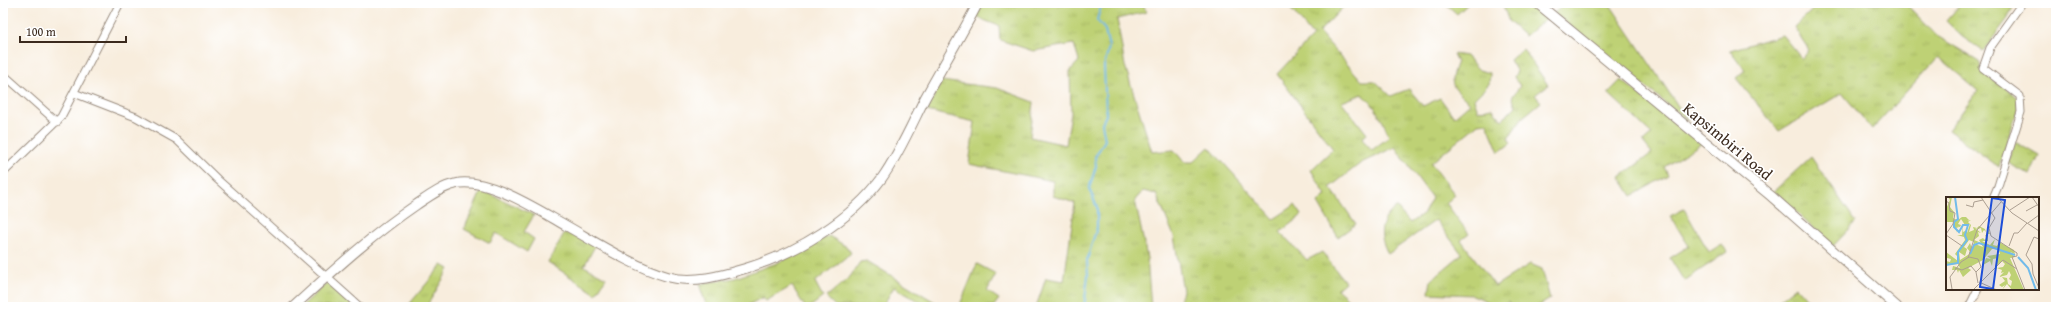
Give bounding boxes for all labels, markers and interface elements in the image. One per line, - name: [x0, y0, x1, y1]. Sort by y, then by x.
- scale bar: [20, 18, 126, 44]
- text: 100 m: [26, 23, 56, 40]
- street label: Kapsimbiri Road: [1678, 96, 1778, 186]
- inset map: [1946, 197, 2039, 290]

